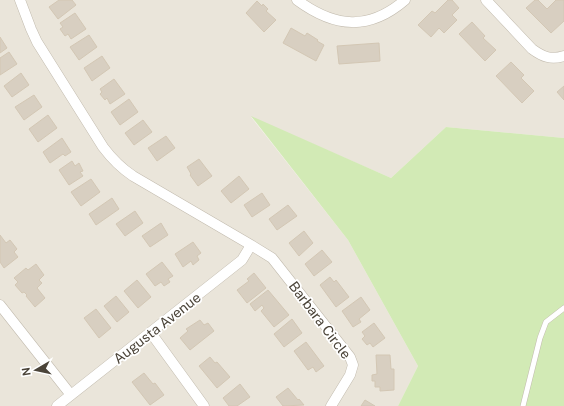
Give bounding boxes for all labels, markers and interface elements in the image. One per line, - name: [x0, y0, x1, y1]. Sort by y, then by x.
- street label: Barbara Circle: [286, 278, 354, 362]
- street label: Augusta Avenue: [110, 289, 204, 367]
- north arrow: [16, 350, 56, 390]
- text: N: [20, 366, 33, 377]

